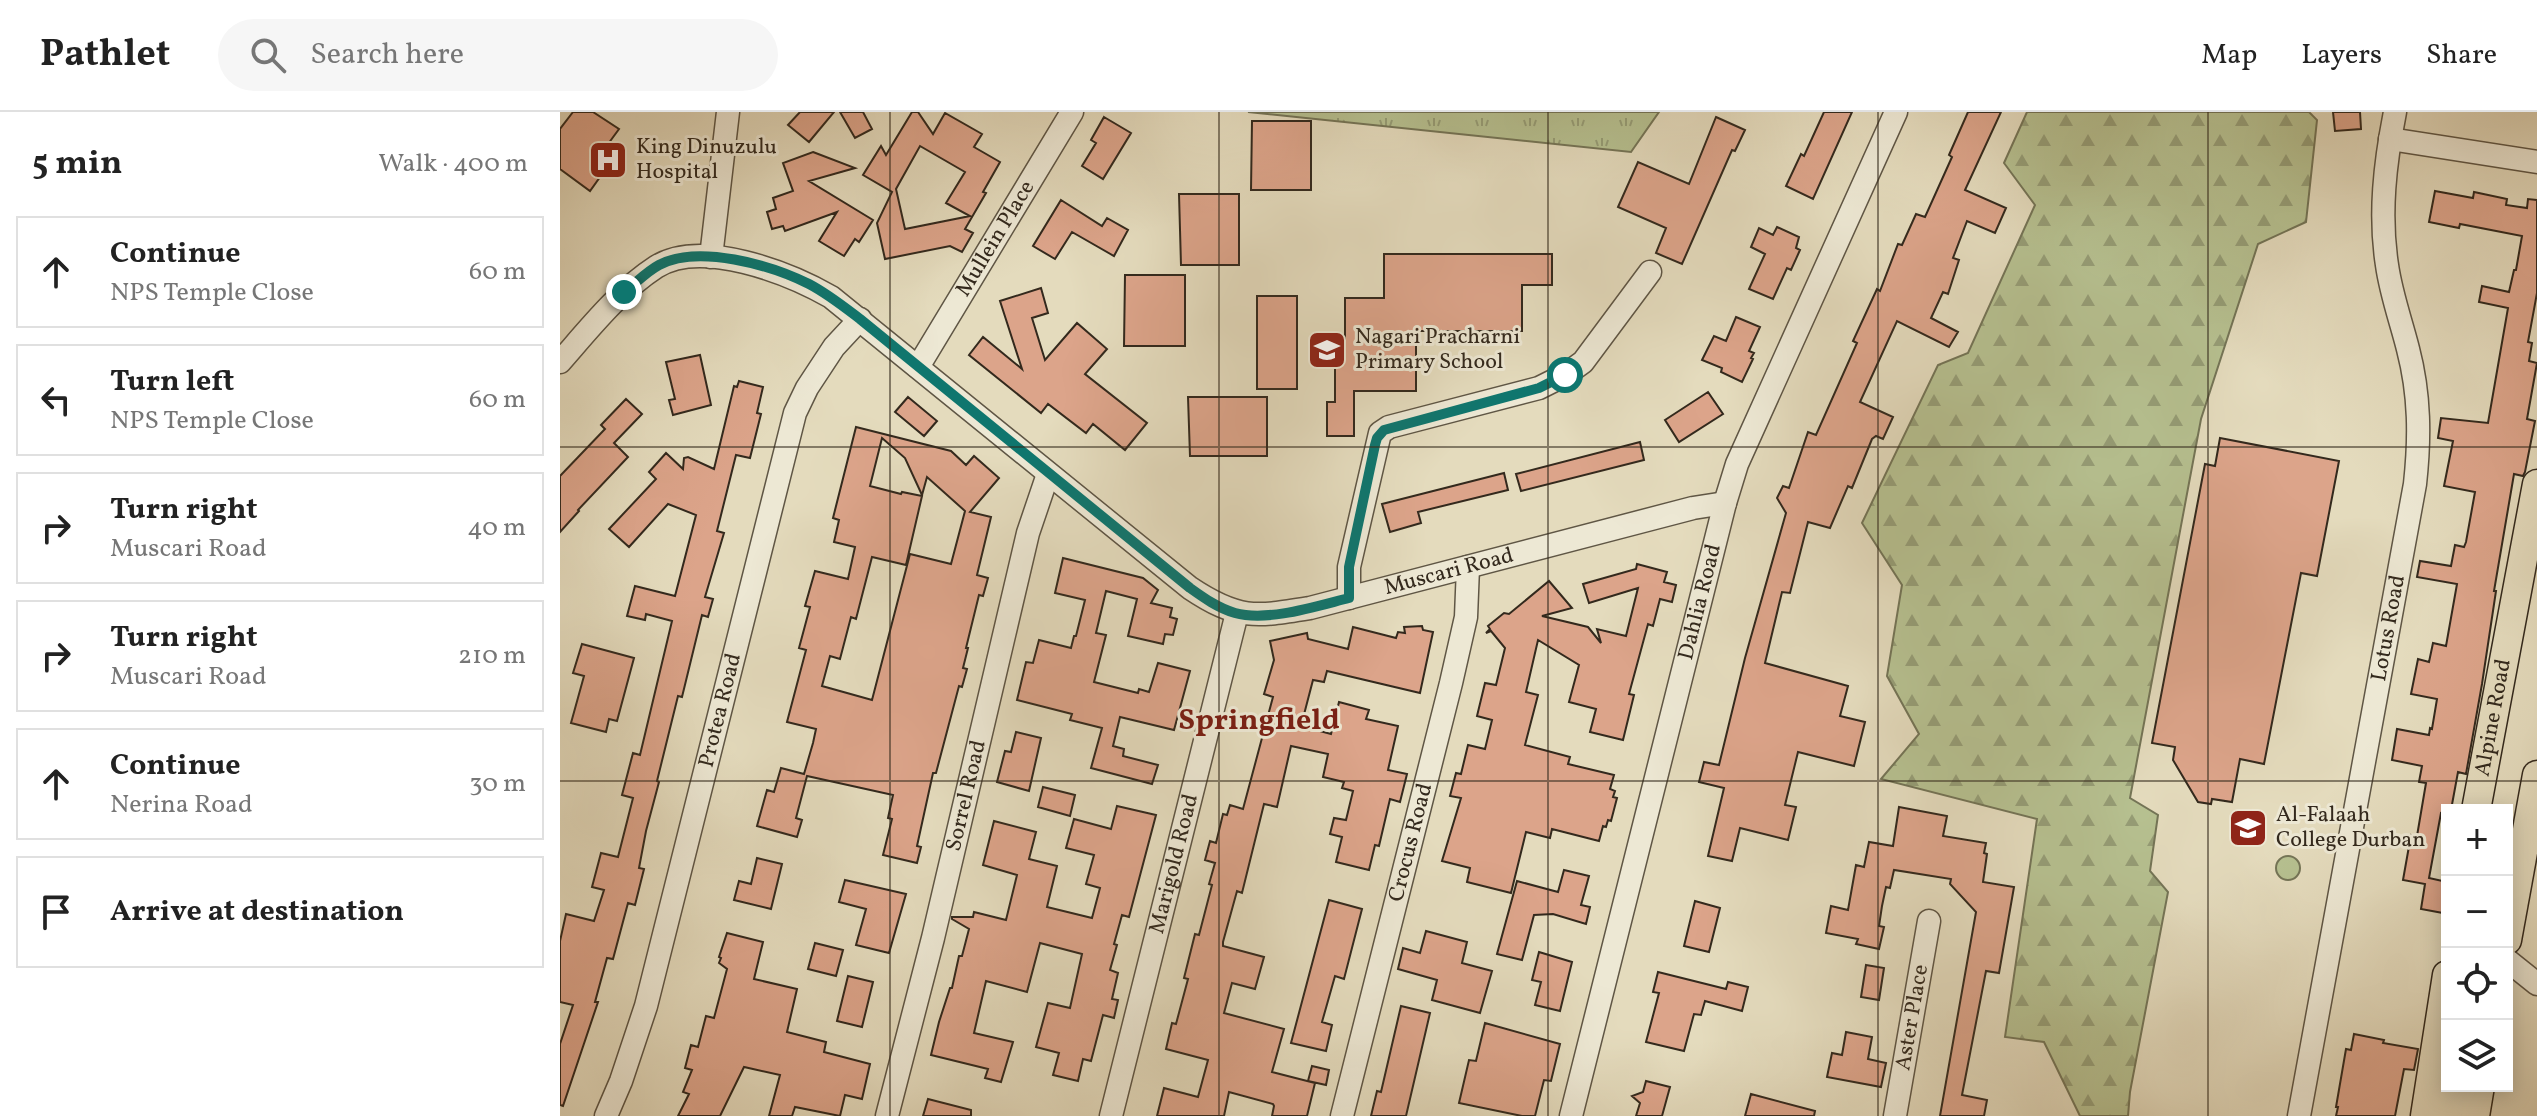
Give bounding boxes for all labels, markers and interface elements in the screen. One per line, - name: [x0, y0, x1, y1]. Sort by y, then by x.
- search box: [218, 19, 778, 91]
- text: Pathlet: [40, 29, 170, 82]
- icon: search: [246, 33, 290, 77]
- text: Search here: [310, 34, 464, 76]
- text: Map: [2201, 36, 2257, 75]
- text: Layers: [2301, 36, 2382, 75]
- text: Share: [2426, 36, 2497, 75]
- place label: King Dinuzulu Hospital: [636, 132, 777, 188]
- hospital icon: King Dinuzulu Hospital: [587, 139, 629, 181]
- text: 5 min: [32, 141, 122, 188]
- text: Walk · 400 m: [378, 146, 528, 182]
- street label: Mullein Place: [948, 175, 1043, 303]
- text: Continue: [110, 233, 241, 275]
- icon: ahead: [34, 250, 78, 294]
- text: 60 m: [469, 254, 526, 290]
- route end: [606, 274, 642, 310]
- text: NPS Temple Close: [110, 275, 314, 311]
- place label: Nagari Pracharni Primary School: [1355, 322, 1520, 378]
- school or university icon: Nagari Pracharni Primary School: [1306, 329, 1348, 371]
- route start: [1547, 357, 1583, 393]
- text: Turn left: [110, 361, 234, 403]
- icon: left: [34, 378, 78, 422]
- text: 60 m: [469, 382, 526, 418]
- text: NPS Temple Close: [110, 403, 314, 439]
- text: Turn right: [110, 489, 258, 531]
- icon: right: [34, 506, 78, 550]
- text: 40 m: [467, 510, 526, 546]
- text: Muscari Road: [110, 531, 267, 567]
- street label: Muscari Road: [1381, 540, 1517, 603]
- street label: Dahlia Road: [1671, 541, 1730, 663]
- street label: Lotus Road: [2364, 572, 2414, 684]
- text: Turn right: [110, 617, 258, 659]
- icon: right: [34, 634, 78, 678]
- text: 210 m: [458, 638, 526, 674]
- street label: Protea Road: [691, 650, 750, 771]
- street label: Alpine Road: [2467, 656, 2519, 779]
- text: Muscari Road: [110, 659, 267, 695]
- district label: Springfield: [1178, 700, 1340, 742]
- street label: Sorrel Road: [938, 737, 994, 854]
- text: Continue: [110, 745, 241, 787]
- icon: ahead: [34, 762, 78, 806]
- text: 30 m: [469, 766, 526, 802]
- street label: Crocus Road: [1381, 780, 1441, 905]
- text: Nerina Road: [110, 787, 253, 823]
- street label: Marigold Road: [1142, 791, 1207, 937]
- place label: Al-Falaah College Durban: [2276, 800, 2425, 856]
- map controls: [2441, 804, 2513, 1092]
- button: +: [2441, 804, 2513, 876]
- school or university icon: Al-Falaah College Durban: [2227, 807, 2269, 849]
- button: −: [2441, 876, 2513, 948]
- icon: arrive: [34, 890, 78, 934]
- text: Arrive at destination: [110, 891, 404, 933]
- button: locate: [2441, 948, 2513, 1020]
- street label: Aster Place: [1888, 962, 1937, 1073]
- button: layers: [2441, 1020, 2513, 1092]

